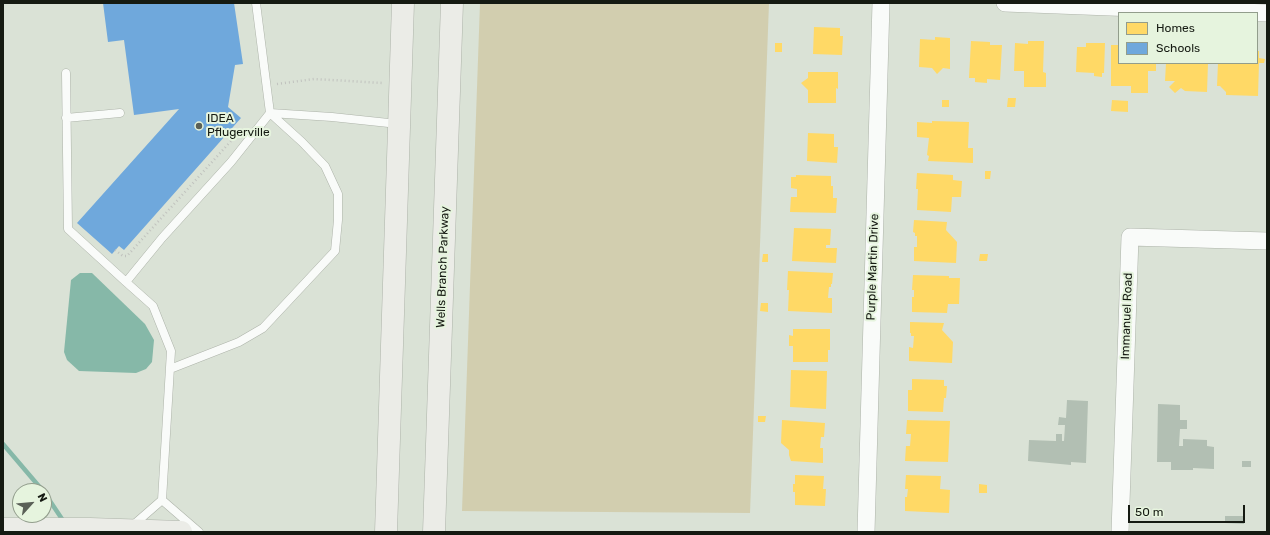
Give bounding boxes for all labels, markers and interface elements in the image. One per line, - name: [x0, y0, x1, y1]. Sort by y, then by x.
- legend: [1118, 12, 1258, 64]
- text: Homes: [1156, 21, 1195, 35]
- text: Schools: [1156, 41, 1200, 55]
- place label: IDEA Pflugerville: [207, 112, 270, 140]
- marker: IDEA Pflugerville: [194, 121, 204, 131]
- street label: Wells Branch Parkway: [434, 206, 452, 328]
- street label: Purple Martin Drive: [864, 213, 882, 321]
- street label: Immanuel Road: [1118, 272, 1136, 360]
- north arrow: [12, 483, 52, 523]
- text: N: [35, 491, 50, 504]
- scale bar: [1130, 497, 1247, 523]
- text: 50 m: [1135, 505, 1163, 519]

